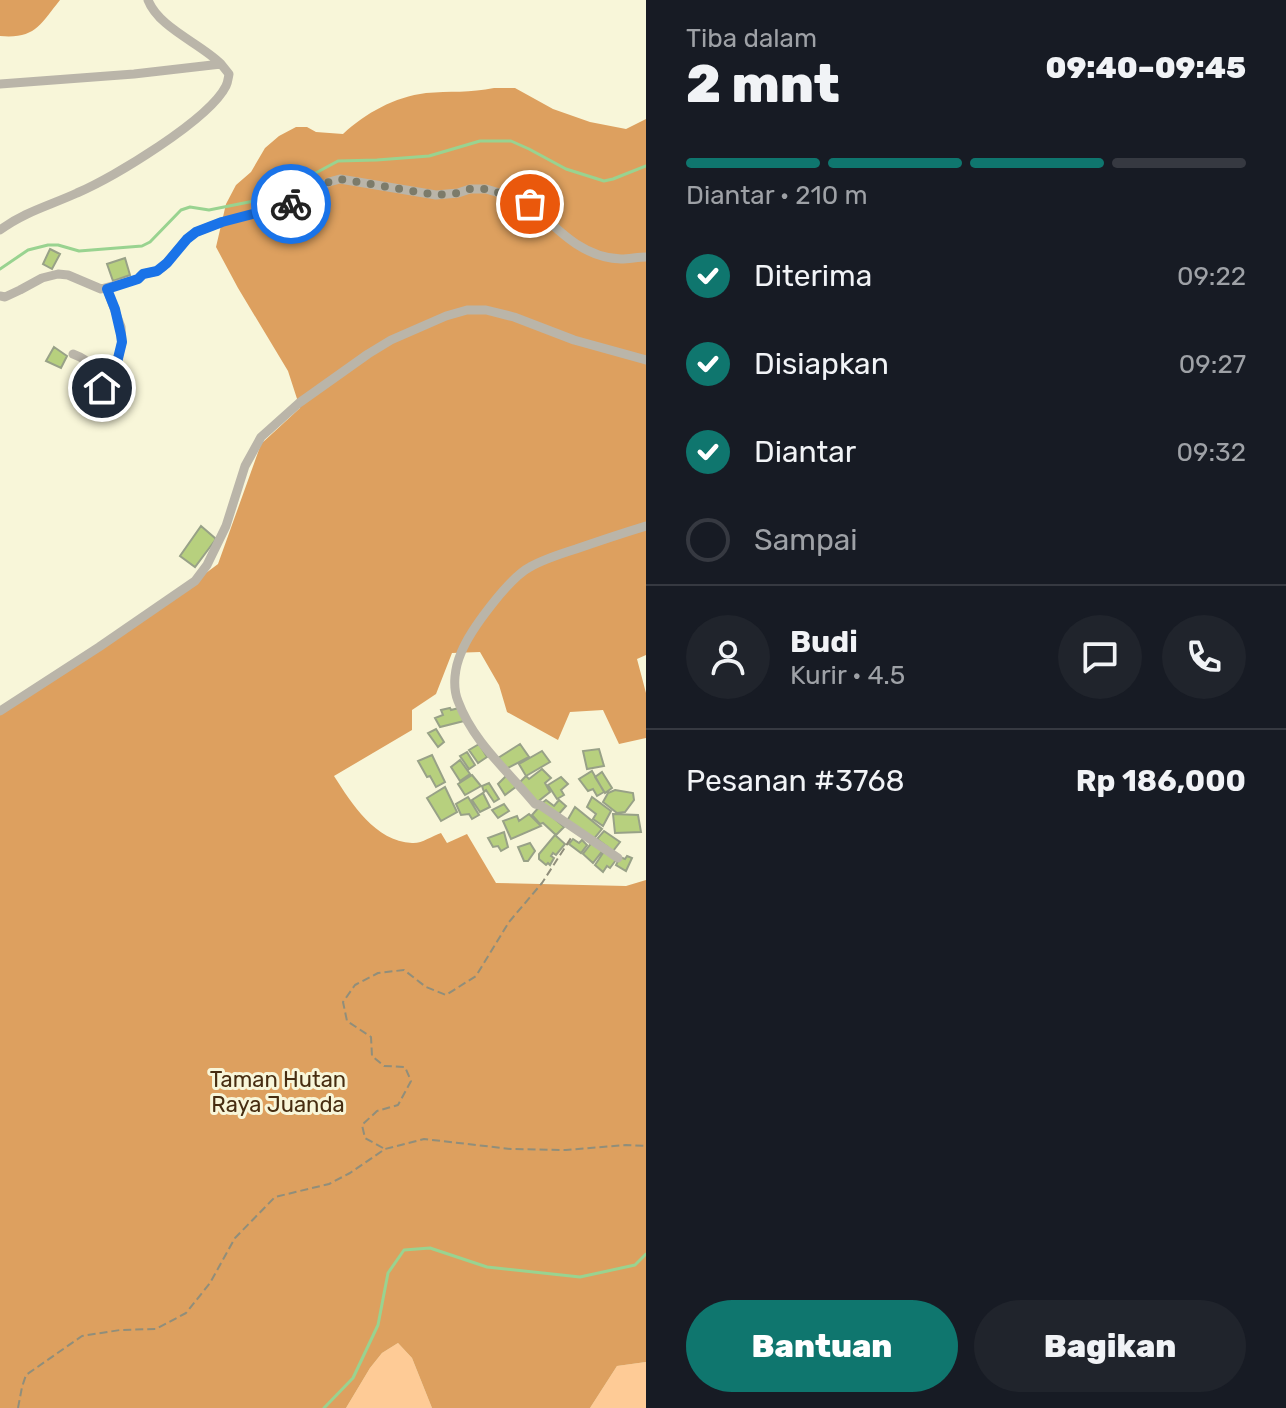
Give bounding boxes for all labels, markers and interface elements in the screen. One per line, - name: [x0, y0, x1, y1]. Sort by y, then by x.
- text: Tiba dalam: [686, 23, 817, 54]
- text: 09:40–09:45: [1045, 50, 1246, 86]
- text: 2 mnt: [686, 53, 840, 115]
- courier: [251, 164, 331, 244]
- pin: [496, 170, 564, 238]
- text: Diantar · 210 m: [686, 180, 868, 211]
- icon: bike: [269, 182, 313, 226]
- icon: bag: [508, 182, 552, 226]
- icon: check: [686, 254, 730, 298]
- text: Diterima: [754, 258, 872, 294]
- text: 09:22: [1177, 261, 1246, 292]
- icon: check: [686, 342, 730, 386]
- text: Disiapkan: [754, 346, 889, 382]
- text: 09:27: [1179, 349, 1246, 380]
- pin: [68, 354, 136, 422]
- icon: home: [80, 366, 124, 410]
- icon: check: [686, 430, 730, 474]
- text: Diantar: [754, 434, 856, 470]
- text: 09:32: [1177, 437, 1246, 468]
- text: Sampai: [754, 522, 858, 558]
- button: person: [686, 615, 770, 699]
- button: chat: [1058, 615, 1142, 699]
- button: phone: [1162, 615, 1246, 699]
- text: Budi: [790, 624, 858, 660]
- text: Kurir · 4.5: [790, 660, 905, 691]
- text: Pesanan #3768: [686, 763, 905, 799]
- text: Rp 186,000: [1076, 763, 1246, 799]
- park label: Taman Hutan Raya Juanda: [210, 1066, 346, 1118]
- button: Bantuan: [686, 1300, 958, 1392]
- button: Bagikan: [974, 1300, 1246, 1392]

